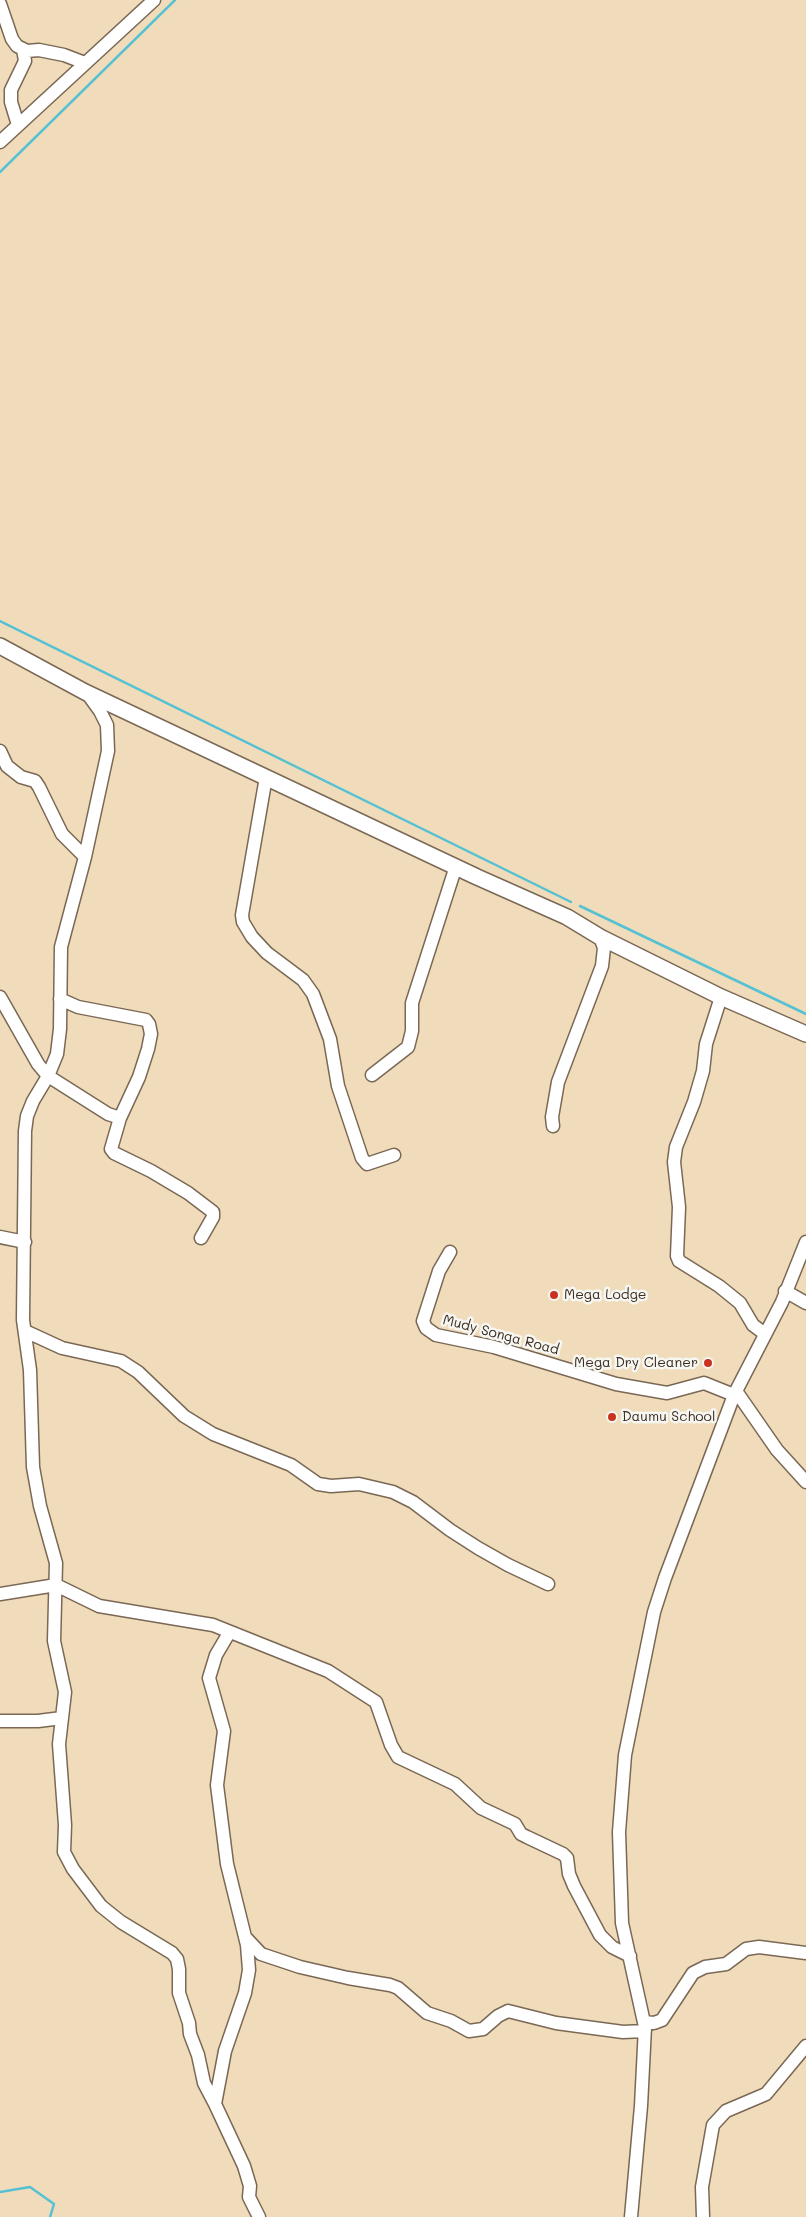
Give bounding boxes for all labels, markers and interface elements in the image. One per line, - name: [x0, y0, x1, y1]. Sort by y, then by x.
- place label: Mega Lodge: [564, 1287, 646, 1303]
- marker: Mega Lodge: [548, 1289, 560, 1301]
- street label: Mudy Songa Road: [441, 1311, 561, 1359]
- place label: Mega Dry Cleaner: [574, 1355, 698, 1371]
- marker: Mega Dry Cleaner: [702, 1357, 714, 1369]
- place label: Daumu School: [622, 1409, 715, 1425]
- marker: Daumu School: [606, 1411, 618, 1423]

